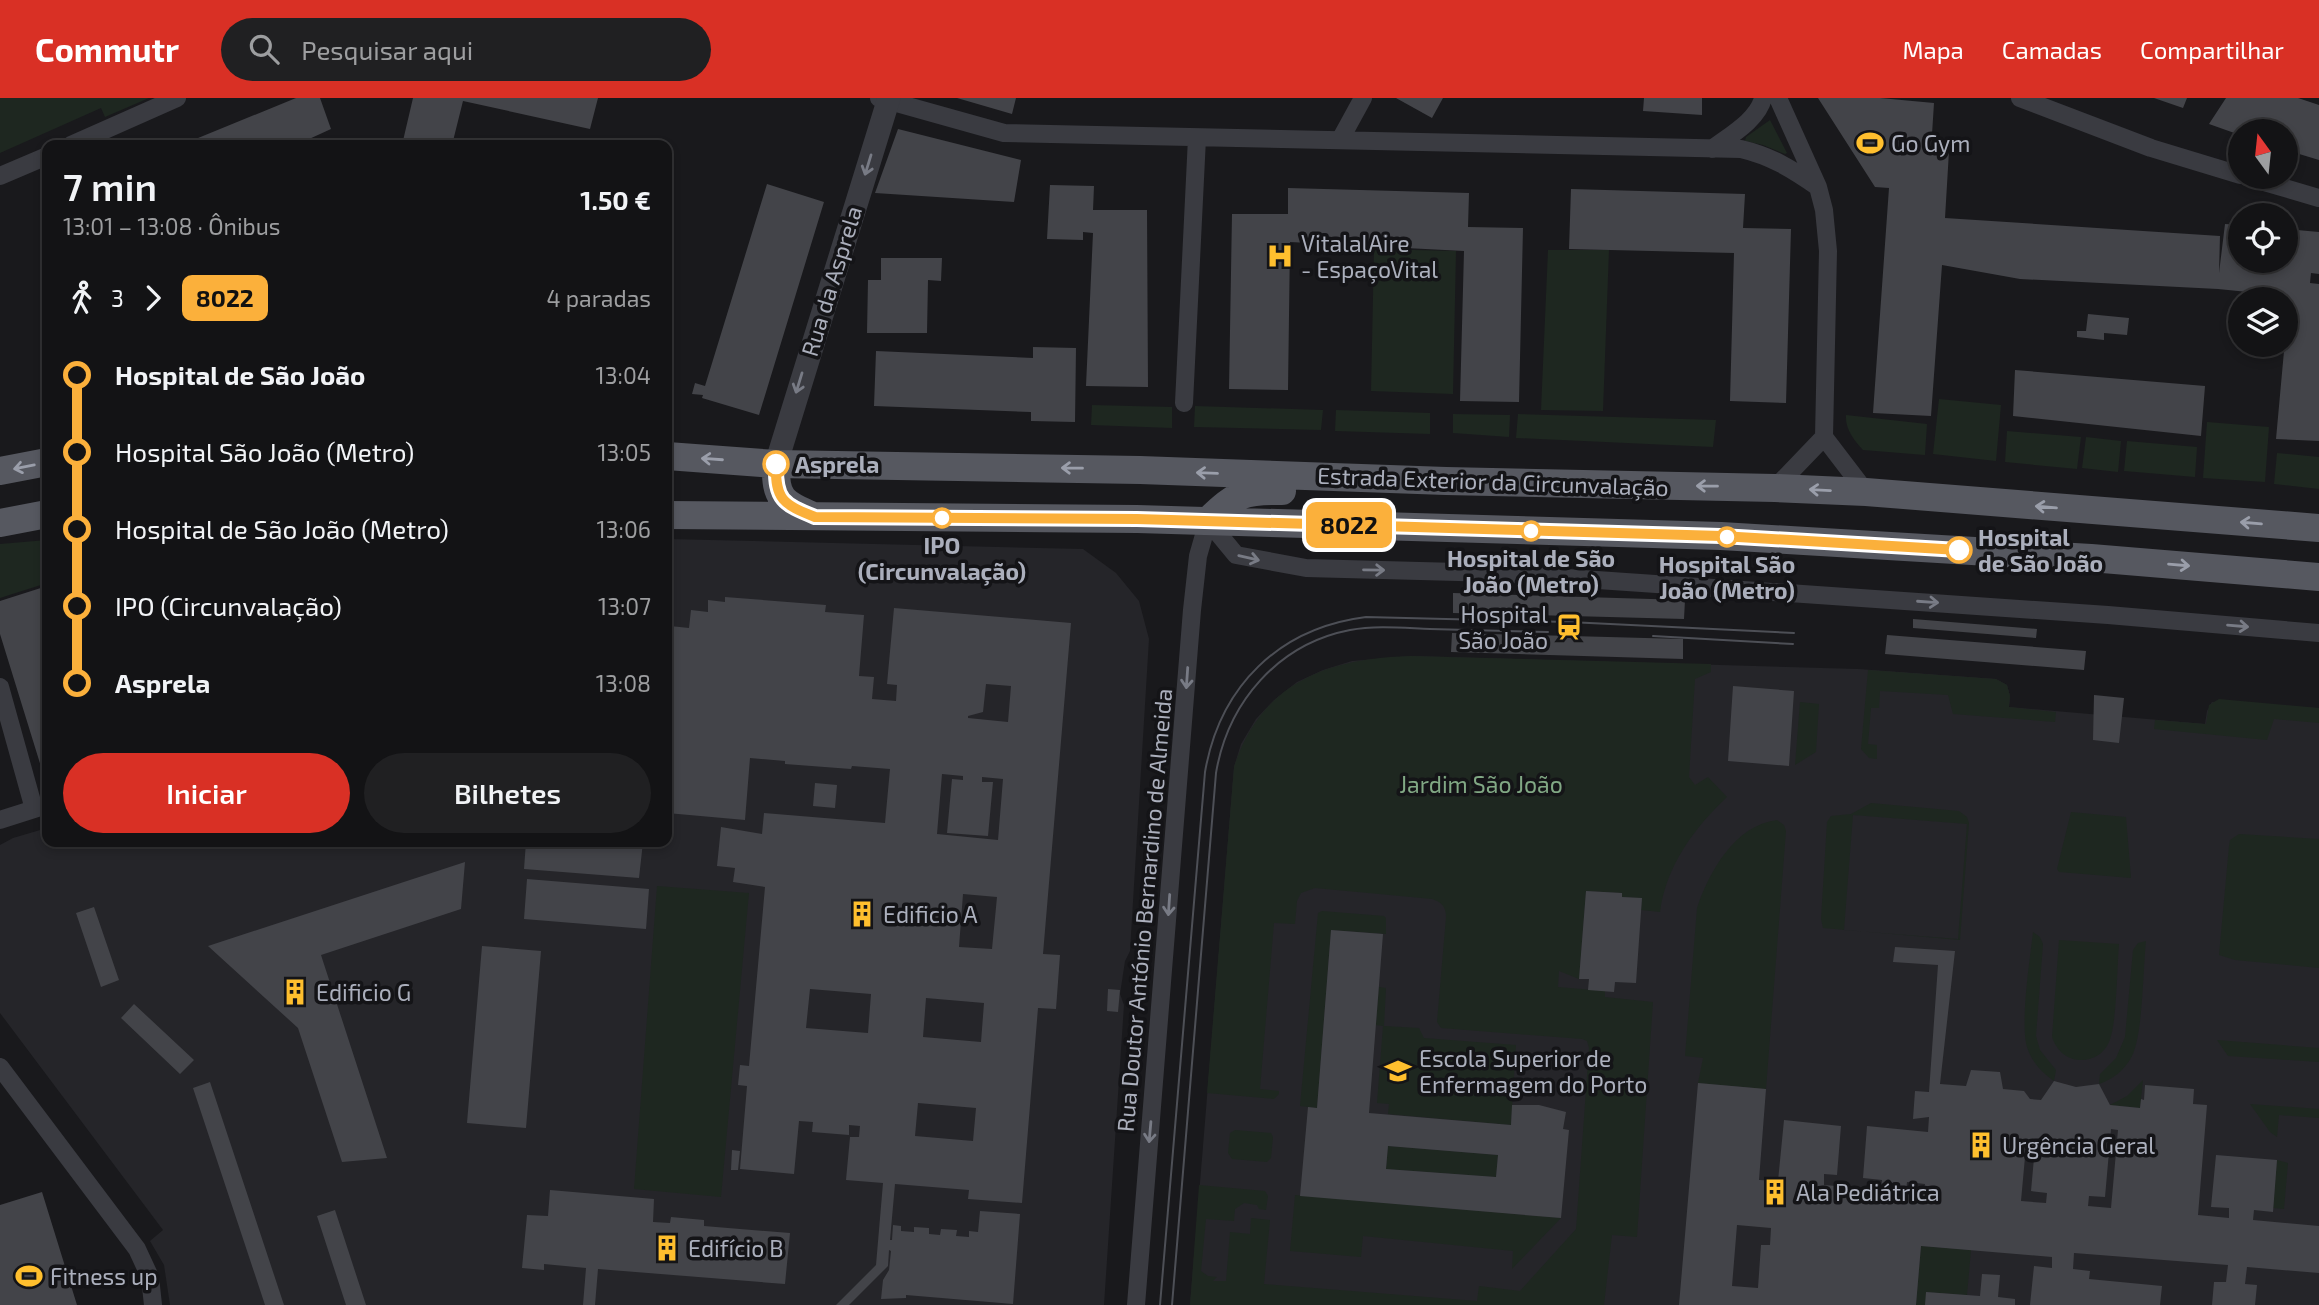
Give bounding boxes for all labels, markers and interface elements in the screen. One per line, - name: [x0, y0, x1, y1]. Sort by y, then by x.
- search box: [221, 18, 711, 81]
- text: Commutr: [35, 29, 179, 69]
- icon: search: [245, 30, 283, 68]
- text: Pesquisar aqui: [301, 34, 473, 65]
- text: Mapa: [1902, 35, 1964, 64]
- text: Camadas: [2002, 35, 2102, 64]
- text: Compartilhar: [2140, 35, 2284, 64]
- north arrow: [2228, 119, 2298, 189]
- map controls: [2228, 119, 2298, 357]
- sports icon: Go Gym: [1855, 128, 1885, 158]
- place label: Go Gym: [1891, 129, 1970, 157]
- one-way arrow: [860, 154, 873, 176]
- text: 7 min: [63, 163, 157, 209]
- text: 1.50 €: [580, 184, 651, 215]
- street label: Rua da Asprela: [795, 203, 867, 359]
- button: locate: [2228, 203, 2298, 273]
- text: 13:01 – 13:08 · Ônibus: [63, 212, 281, 240]
- place label: VitalalAire - EspaçoVital: [1301, 229, 1438, 284]
- hospital icon: VitalalAire - EspaçoVital: [1265, 241, 1295, 271]
- icon: walk: [63, 279, 101, 317]
- icon: forward: [134, 279, 172, 317]
- text: 8022: [196, 283, 254, 312]
- text: 3: [111, 284, 124, 312]
- text: 4 paradas: [546, 284, 651, 312]
- button: layers: [2228, 287, 2298, 357]
- text: Hospital de São João: [115, 359, 365, 390]
- text: 13:04: [596, 361, 651, 389]
- one-way arrow: [792, 371, 805, 393]
- text: Hospital São João (Metro): [115, 436, 414, 467]
- text: 13:05: [597, 438, 651, 466]
- place label: Asprela: [795, 450, 879, 478]
- marker: Asprela: [763, 451, 789, 477]
- one-way arrow: [701, 452, 724, 465]
- one-way arrow: [13, 460, 36, 474]
- street label: Estrada Exterior da Circunvalação: [1317, 461, 1669, 502]
- one-way arrow: [1061, 462, 1084, 475]
- one-way arrow: [1196, 466, 1219, 479]
- one-way arrow: [1695, 479, 1718, 493]
- one-way arrow: [1809, 483, 1832, 496]
- one-way arrow: [2036, 500, 2058, 513]
- line badge: 8022: [1300, 502, 1398, 548]
- marker: IPO (Circunvalação): [932, 508, 952, 528]
- text: 8022: [1320, 510, 1378, 539]
- text: Hospital de São João (Metro): [115, 513, 449, 544]
- text: 13:06: [597, 515, 651, 543]
- one-way arrow: [2240, 516, 2263, 529]
- marker: Hospital de São João (Metro): [1521, 521, 1541, 541]
- place label: Hospital de São João: [1978, 523, 2103, 577]
- marker: Hospital São João (Metro): [1717, 527, 1737, 547]
- place label: IPO (Circunvalação): [858, 531, 1026, 586]
- marker: Hospital de São João: [1946, 537, 1972, 563]
- place label: Hospital de São João (Metro): [1447, 544, 1615, 598]
- place label: Hospital São João (Metro): [1659, 550, 1795, 604]
- one-way arrow: [1238, 552, 1260, 565]
- one-way arrow: [2167, 559, 2190, 572]
- one-way arrow: [1362, 563, 1385, 577]
- text: IPO (Circunvalação): [115, 590, 342, 621]
- text: 13:07: [598, 592, 651, 620]
- one-way arrow: [1916, 596, 1939, 609]
- place label: Hospital São João: [1458, 600, 1548, 654]
- station icon: Hospital São João: [1554, 612, 1584, 642]
- one-way arrow: [2226, 620, 2249, 633]
- one-way arrow: [1180, 666, 1193, 689]
- text: Asprela: [115, 667, 210, 698]
- text: 13:08: [596, 669, 651, 697]
- street label: Rua Doutor António Bernardino de Almeida: [1111, 687, 1177, 1133]
- button: Iniciar: [63, 753, 350, 833]
- button: Bilhetes: [364, 753, 651, 833]
- park label: Jardim São João: [1399, 770, 1563, 798]
- one-way arrow: [1162, 893, 1175, 916]
- building icon: Edificio A: [847, 899, 877, 929]
- place label: Edificio A: [883, 900, 978, 928]
- building icon: Edificio G: [280, 977, 310, 1007]
- place label: Edificio G: [316, 978, 411, 1006]
- place label: Escola Superior de Enfermagem do Porto: [1419, 1044, 1647, 1098]
- school or university icon: Escola Superior de Enfermagem do Porto: [1383, 1056, 1413, 1086]
- one-way arrow: [1144, 1120, 1157, 1143]
- building icon: Urgência Geral: [1966, 1130, 1996, 1160]
- place label: Urgência Geral: [2002, 1131, 2155, 1159]
- building icon: Ala Pediátrica: [1760, 1177, 1790, 1207]
- place label: Ala Pediátrica: [1796, 1178, 1940, 1206]
- building icon: Edifício B: [652, 1233, 682, 1263]
- place label: Edifício B: [688, 1234, 784, 1262]
- sports icon: Fitness up: [14, 1261, 44, 1291]
- place label: Fitness up: [50, 1262, 158, 1290]

